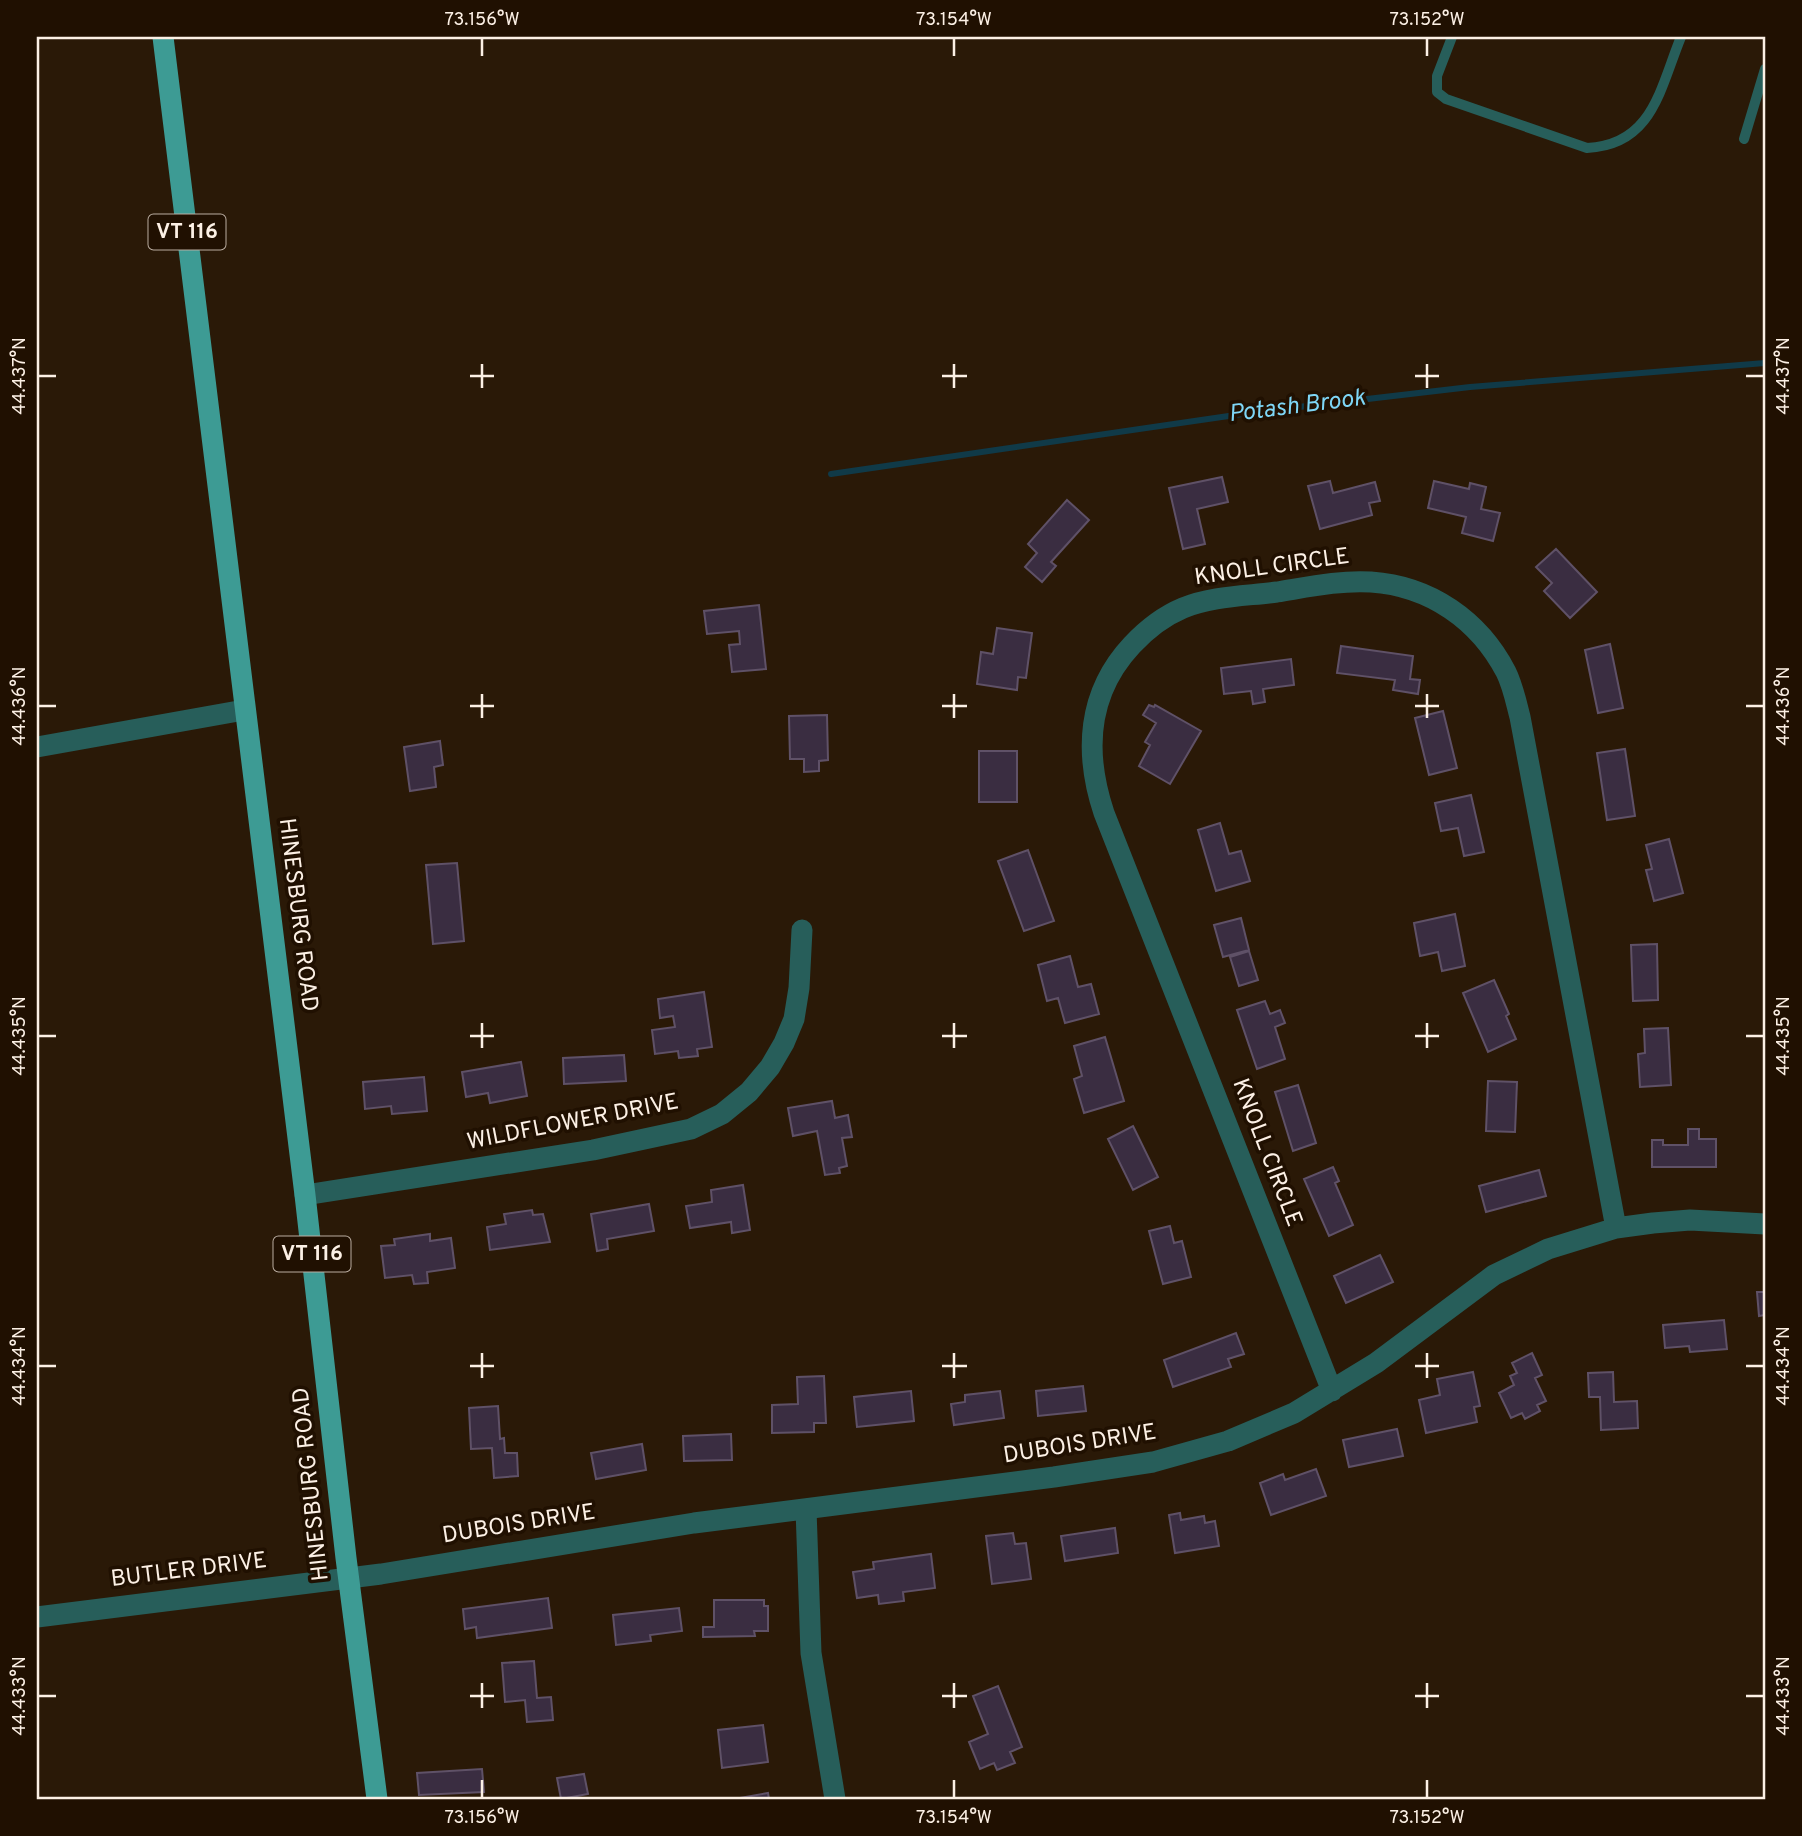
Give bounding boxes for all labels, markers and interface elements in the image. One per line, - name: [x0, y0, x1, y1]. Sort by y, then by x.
- text: 73.156°W: [444, 9, 520, 32]
- text: 73.154°W: [916, 9, 992, 32]
- text: 73.152°W: [1389, 9, 1465, 32]
- road number: VT 116: [148, 215, 226, 250]
- text: 44.437°N: [9, 337, 32, 415]
- text: 44.437°N: [1773, 337, 1796, 415]
- water label: Potash Brook: [1227, 384, 1368, 430]
- street label: KNOLL CIRCLE: [1193, 543, 1351, 593]
- text: 44.436°N: [9, 666, 32, 746]
- text: 44.436°N: [1773, 666, 1796, 746]
- street label: HINESBURG ROAD: [271, 817, 323, 1013]
- text: 44.435°N: [9, 996, 32, 1076]
- text: 44.435°N: [1773, 996, 1796, 1076]
- street label: KNOLL CIRCLE: [1224, 1075, 1308, 1231]
- street label: WILDFLOWER DRIVE: [465, 1088, 681, 1158]
- road number: VT 116: [274, 1236, 350, 1272]
- text: 44.434°N: [9, 1326, 32, 1406]
- text: 44.434°N: [1773, 1326, 1796, 1406]
- street label: HINESBURG ROAD: [287, 1386, 337, 1582]
- street label: DUBOIS DRIVE: [1001, 1419, 1159, 1471]
- street label: DUBOIS DRIVE: [440, 1499, 598, 1551]
- street label: BUTLER DRIVE: [109, 1547, 269, 1595]
- text: 44.433°N: [9, 1656, 32, 1736]
- text: 44.433°N: [1773, 1656, 1796, 1736]
- text: 73.156°W: [444, 1807, 520, 1830]
- text: 73.154°W: [916, 1807, 992, 1830]
- text: 73.152°W: [1389, 1807, 1465, 1830]

